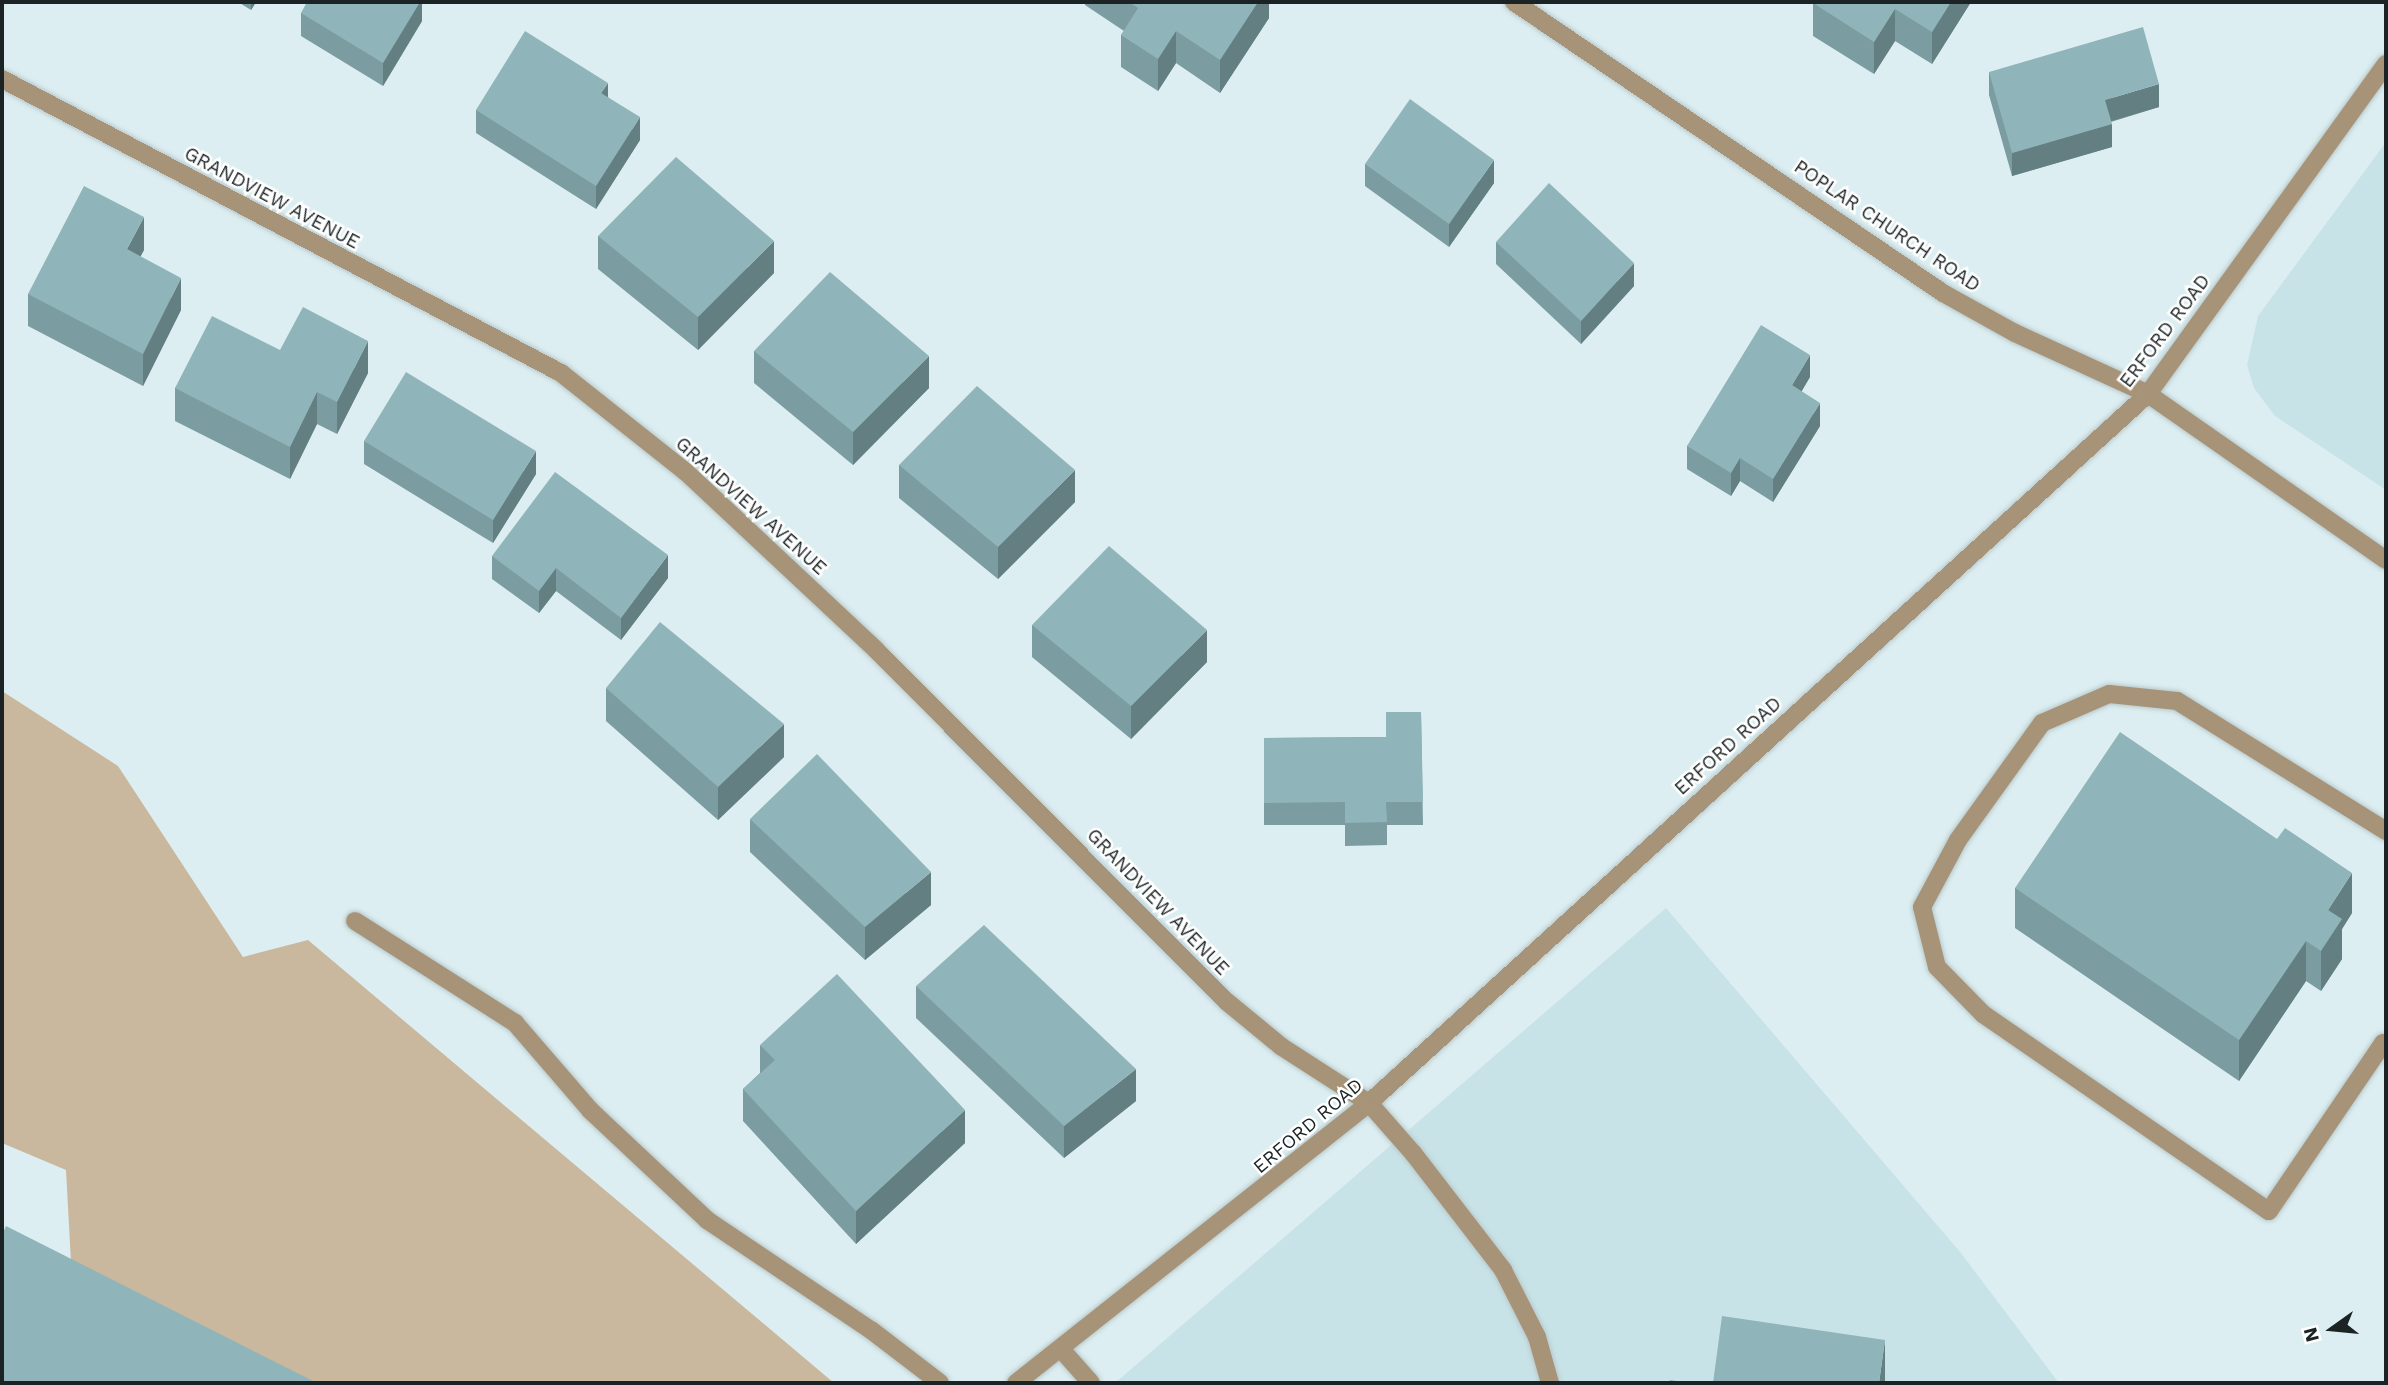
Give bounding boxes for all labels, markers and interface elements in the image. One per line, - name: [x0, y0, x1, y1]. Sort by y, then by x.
- street label: GRANDVIEW AVENUE: [180, 142, 364, 254]
- street label: POPLAR CHURCH ROAD: [1790, 155, 1984, 297]
- street label: ERFORD ROAD: [2115, 270, 2215, 392]
- street label: GRANDVIEW AVENUE: [670, 432, 832, 580]
- street label: ERFORD ROAD: [1670, 692, 1786, 800]
- street label: GRANDVIEW AVENUE: [1082, 823, 1234, 981]
- street label: ERFORD ROAD: [1249, 1074, 1367, 1178]
- north arrow: [2297, 1294, 2367, 1364]
- text: N: [2298, 1325, 2324, 1344]

